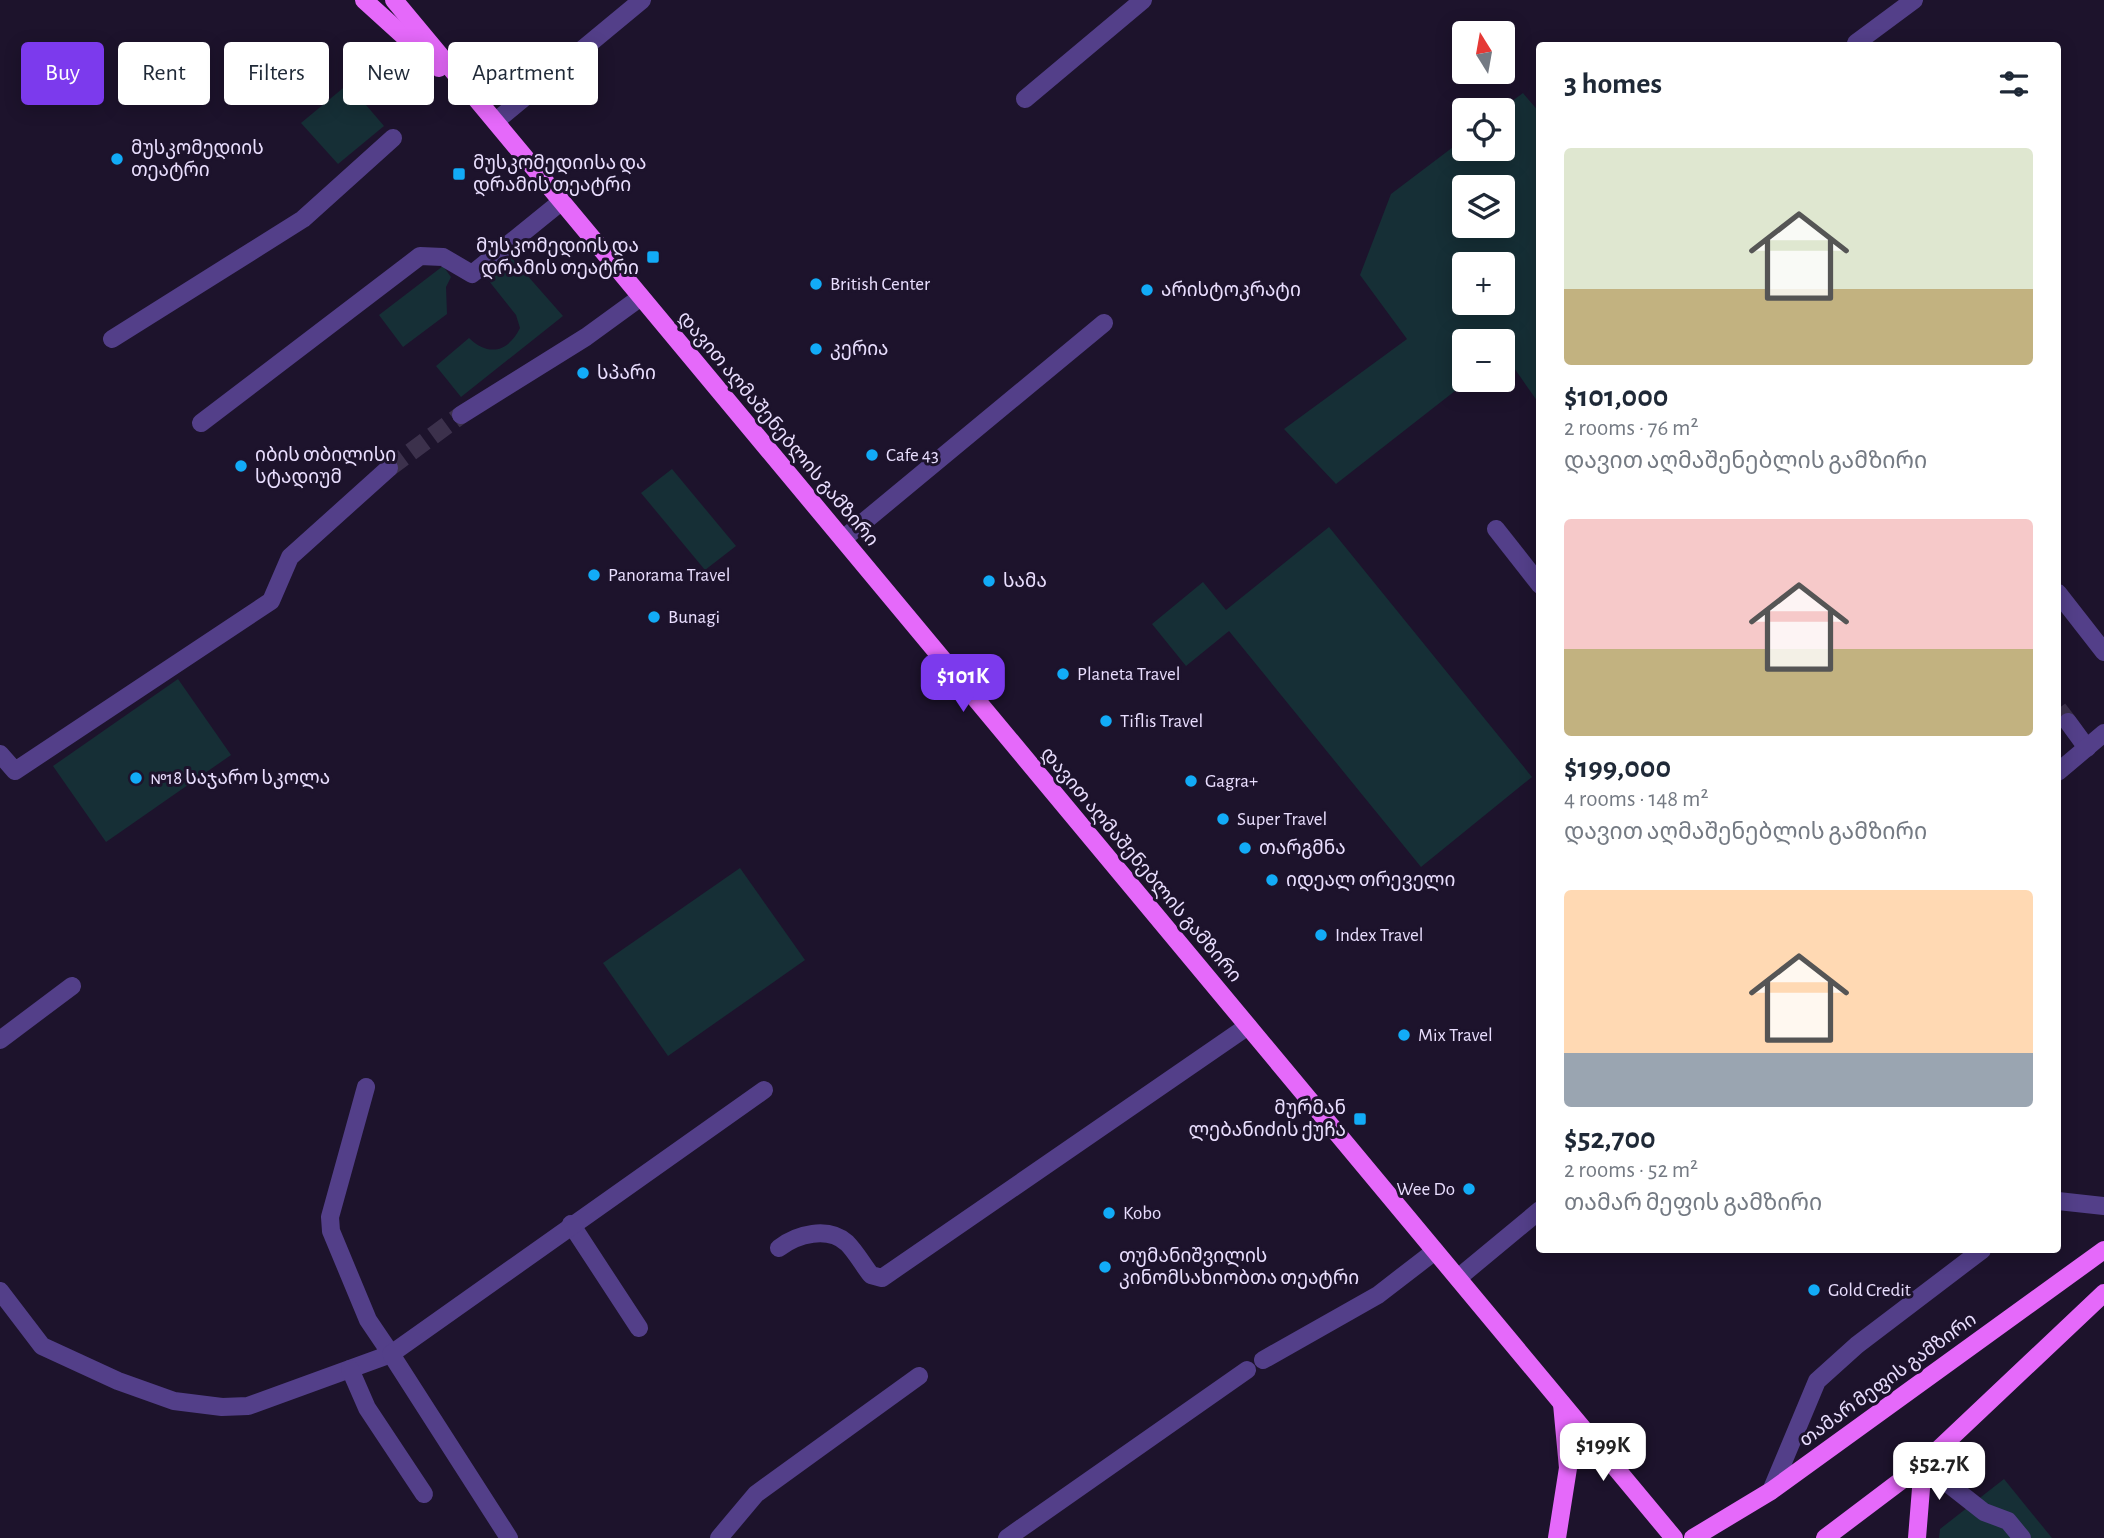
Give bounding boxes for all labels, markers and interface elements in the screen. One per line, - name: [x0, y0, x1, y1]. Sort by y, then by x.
- north arrow: [1452, 21, 1516, 84]
- map controls: [1452, 21, 1515, 392]
- chip: Buy: [21, 42, 104, 105]
- chip: Rent: [118, 42, 210, 105]
- chip: Filters: [224, 42, 329, 105]
- chip: New: [343, 42, 434, 105]
- chip: Apartment: [448, 42, 598, 105]
- icon: filters: [1995, 65, 2033, 103]
- text: 3 homes: [1564, 69, 1662, 99]
- button: locate: [1452, 98, 1515, 161]
- place label: მუსკომედიის თეატრი: [131, 139, 264, 181]
- marker: მუსკომედიის თეატრი: [109, 151, 125, 167]
- place label: მუსკომედიისა და დრამის თეატრი: [473, 154, 646, 197]
- marker: მუსკომედიისა და დრამის თეატრი: [451, 166, 467, 182]
- button: layers: [1452, 175, 1515, 238]
- icon: home: [1736, 193, 1862, 319]
- place label: მუსკომედიის და დრამის თეატრი: [476, 237, 639, 280]
- marker: მუსკომედიის და დრამის თეატრი: [645, 249, 661, 265]
- button: +: [1452, 252, 1515, 315]
- place label: British Center: [830, 275, 930, 294]
- marker: British Center: [808, 276, 824, 292]
- place label: არისტოკრატი: [1161, 280, 1301, 301]
- marker: არისტოკრატი: [1139, 282, 1155, 298]
- street label: დავით აღმაშენებლის გამზირი: [673, 307, 882, 551]
- button: −: [1452, 329, 1515, 392]
- place label: კერია: [830, 339, 889, 360]
- marker: კერია: [808, 341, 824, 357]
- place label: სპარი: [597, 363, 656, 383]
- marker: სპარი: [575, 365, 591, 381]
- text: $101,000: [1564, 382, 1669, 412]
- text: 2 rooms · 76 m²: [1564, 417, 1698, 440]
- place label: იბის თბილისი სტადიუმ: [255, 446, 396, 489]
- place label: Cafe 43: [886, 446, 939, 465]
- marker: Cafe 43: [864, 447, 880, 463]
- text: დავით აღმაშენებლის გამზირი: [1564, 450, 1927, 473]
- marker: იბის თბილისი სტადიუმ: [233, 458, 249, 474]
- icon: home: [1736, 564, 1862, 690]
- place label: Panorama Travel: [608, 566, 730, 585]
- marker: Panorama Travel: [586, 567, 602, 583]
- place label: სამა: [1003, 572, 1047, 591]
- marker: სამა: [981, 573, 997, 589]
- place label: Bunagi: [668, 608, 720, 627]
- marker: Bunagi: [646, 609, 662, 625]
- pin: $101K: [914, 654, 1012, 714]
- text: $101K: [937, 665, 989, 688]
- place label: Planeta Travel: [1077, 665, 1181, 684]
- marker: Planeta Travel: [1055, 666, 1071, 682]
- place label: Tiflis Travel: [1120, 712, 1203, 731]
- marker: Tiflis Travel: [1098, 713, 1114, 729]
- street label: დავით აღმაშენებლის გამზირი: [1036, 743, 1245, 987]
- text: $199,000: [1564, 753, 1671, 783]
- place label: №18 საჯარო სკოლა: [150, 768, 330, 790]
- marker: №18 საჯარო სკოლა: [128, 770, 144, 786]
- place label: Gagra+: [1205, 772, 1258, 791]
- marker: Gagra+: [1183, 773, 1199, 789]
- text: 4 rooms · 148 m²: [1564, 788, 1709, 811]
- place label: Super Travel: [1237, 810, 1327, 829]
- marker: Super Travel: [1215, 811, 1231, 827]
- text: დავით აღმაშენებლის გამზირი: [1564, 821, 1927, 844]
- place label: თარგმნა: [1259, 838, 1346, 859]
- marker: თარგმნა: [1237, 840, 1253, 856]
- place label: იდეალ თრეველი: [1286, 870, 1455, 892]
- marker: იდეალ თრეველი: [1264, 872, 1280, 888]
- place label: Index Travel: [1335, 926, 1424, 945]
- marker: Index Travel: [1313, 927, 1329, 943]
- icon: home: [1736, 935, 1862, 1061]
- place label: Mix Travel: [1418, 1026, 1493, 1045]
- marker: Mix Travel: [1396, 1027, 1412, 1043]
- place label: მურმან ლებანიძის ქუჩა: [1189, 1098, 1346, 1142]
- marker: მურმან ლებანიძის ქუჩა: [1352, 1111, 1368, 1127]
- text: $52,700: [1564, 1124, 1656, 1154]
- text: 2 rooms · 52 m²: [1564, 1159, 1698, 1182]
- place label: Wee Do: [1397, 1180, 1455, 1199]
- marker: Wee Do: [1461, 1181, 1477, 1197]
- text: თამარ მეფის გამზირი: [1564, 1192, 1822, 1215]
- place label: Kobo: [1123, 1204, 1161, 1223]
- marker: Kobo: [1101, 1205, 1117, 1221]
- place label: თუმანიშვილის კინომსახიობთა თეატრი: [1119, 1247, 1359, 1289]
- marker: თუმანიშვილის კინომსახიობთა თეატრი: [1097, 1259, 1113, 1275]
- place label: Gold Credit: [1828, 1281, 1911, 1300]
- marker: Gold Credit: [1806, 1282, 1822, 1298]
- street label: თამარ მეფის გამზირი: [1796, 1309, 1980, 1451]
- pin: $199K: [1554, 1424, 1652, 1483]
- text: $199K: [1576, 1434, 1630, 1457]
- pin: $52.7K: [1882, 1442, 1996, 1502]
- text: $52.7K: [1909, 1453, 1969, 1476]

